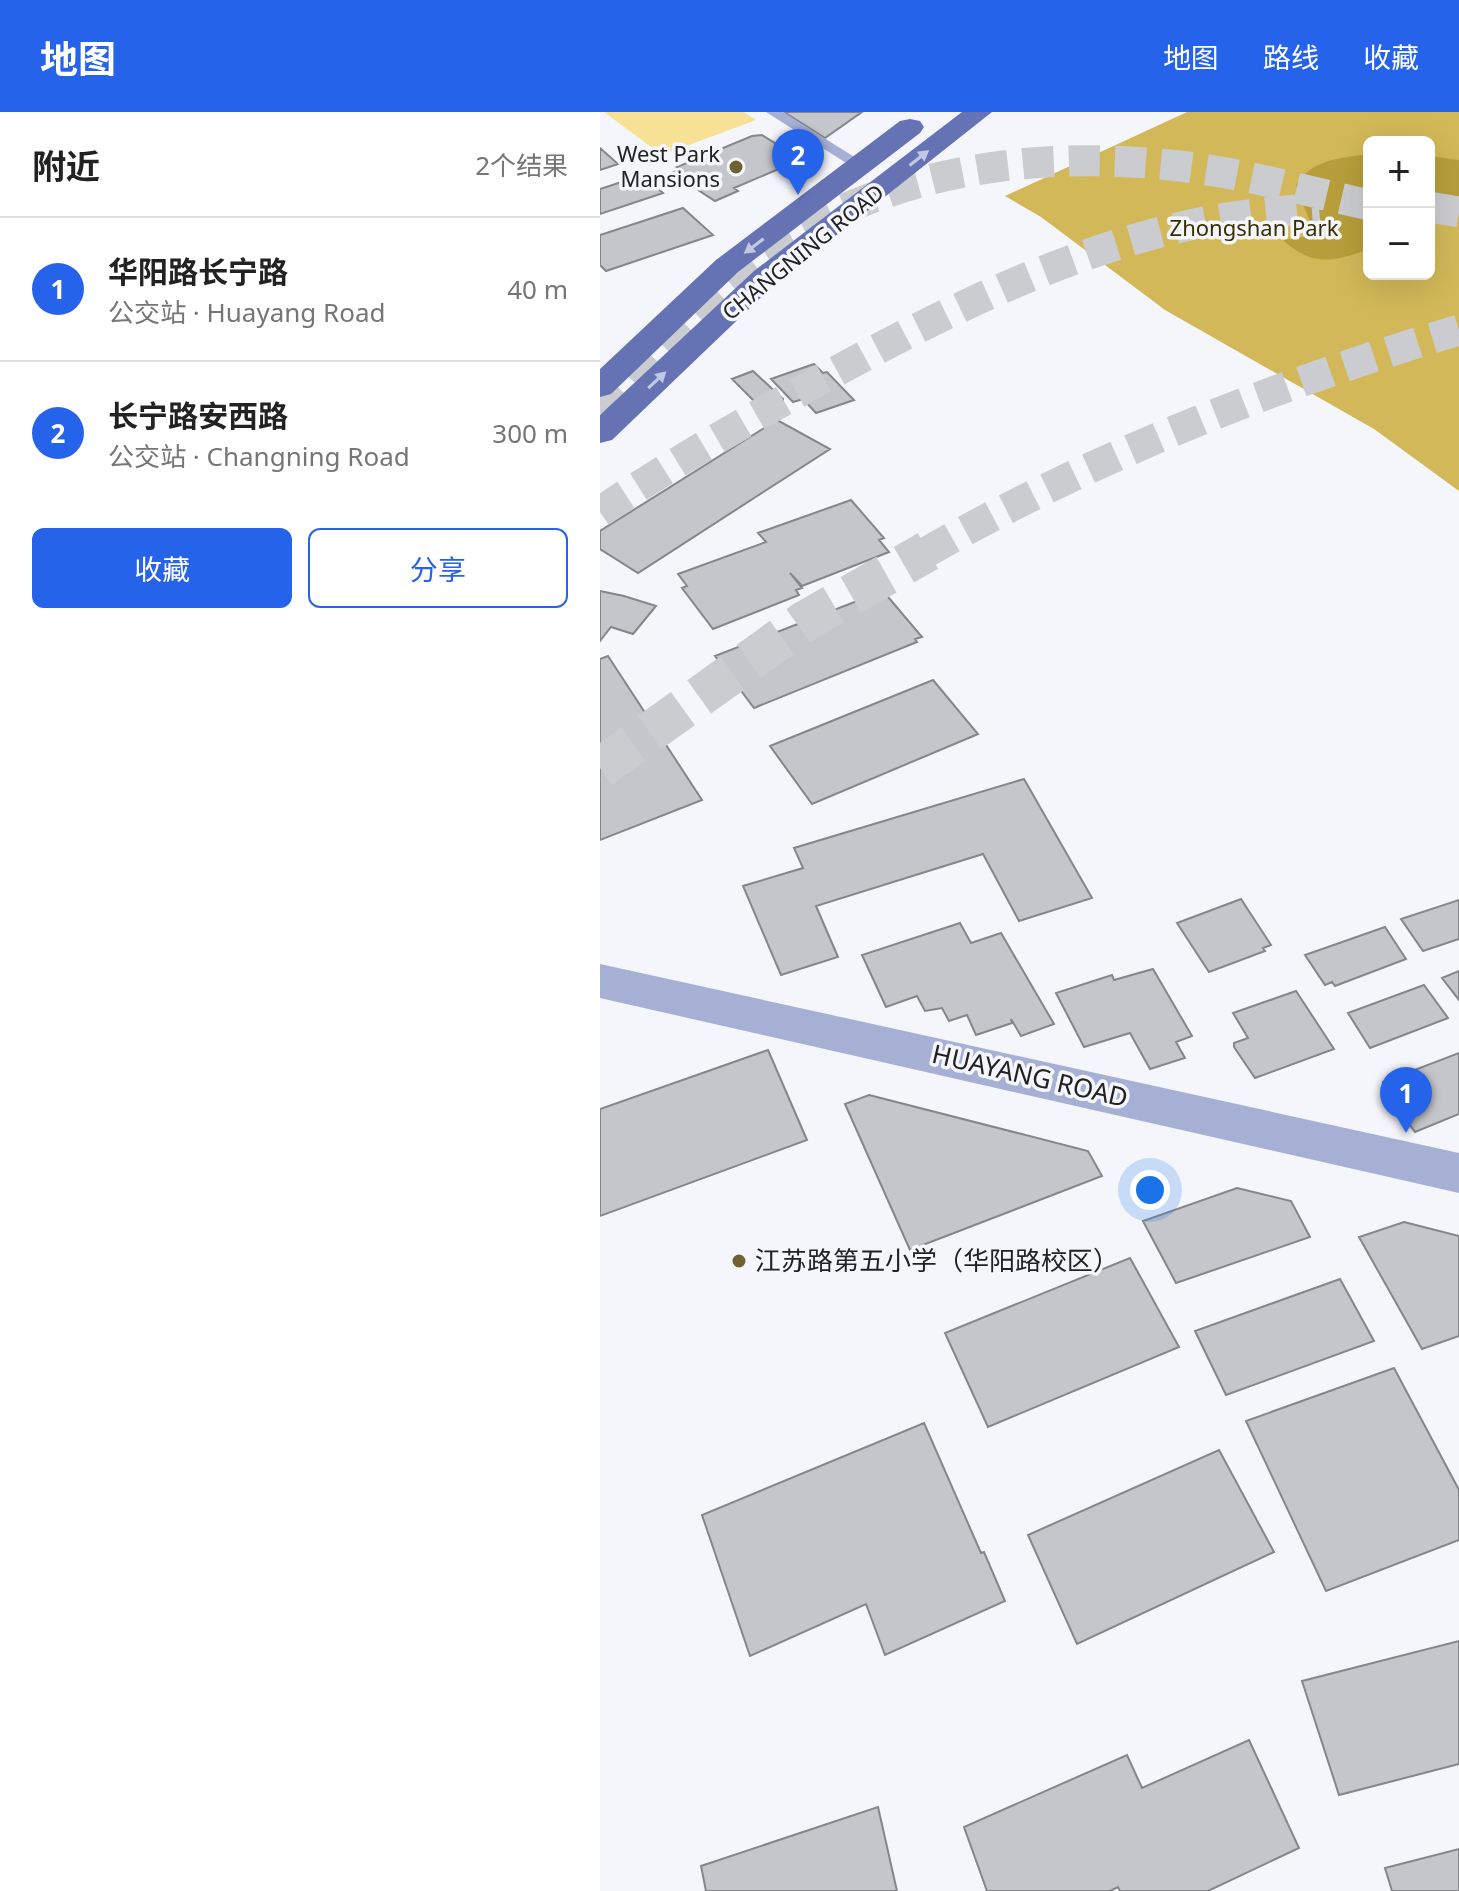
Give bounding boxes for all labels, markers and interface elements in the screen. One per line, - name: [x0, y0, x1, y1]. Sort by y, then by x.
- text: 地图: [40, 32, 116, 84]
- text: 地图: [1163, 38, 1219, 76]
- text: 路线: [1263, 38, 1319, 76]
- text: 收藏: [1363, 38, 1419, 76]
- pin: 2: [772, 129, 824, 195]
- map controls: [1363, 136, 1435, 280]
- button: +: [1363, 136, 1435, 208]
- place label: West Park Mansions: [617, 138, 720, 193]
- text: 附近: [32, 143, 100, 189]
- text: 2个结果: [475, 147, 568, 183]
- one-way arrow: [909, 150, 929, 167]
- marker: West Park Mansions: [727, 158, 745, 176]
- street label: CHANGNING ROAD: [715, 177, 890, 326]
- button: −: [1363, 208, 1435, 280]
- park label: Zhongshan Park: [1170, 212, 1339, 242]
- one-way arrow: [744, 237, 764, 253]
- text: 华阳路长宁路: [108, 251, 288, 292]
- text: 1: [51, 271, 65, 307]
- text: 40 m: [507, 271, 568, 307]
- text: 公交站 · Huayang Road: [108, 294, 386, 330]
- one-way arrow: [647, 371, 666, 389]
- text: 长宁路安西路: [108, 395, 288, 436]
- text: 2: [51, 415, 65, 451]
- text: 300 m: [492, 415, 568, 451]
- text: 公交站 · Changning Road: [108, 438, 410, 474]
- button: 收藏: [32, 528, 292, 608]
- button: 分享: [308, 528, 568, 608]
- street label: HUAYANG ROAD: [929, 1035, 1132, 1115]
- pin: 1: [1380, 1067, 1432, 1133]
- your location: [1130, 1170, 1170, 1210]
- place label: 江苏路第五小学（华阳路校区）: [755, 1242, 1119, 1278]
- marker: 江苏路第五小学（华阳路校区）: [730, 1252, 748, 1270]

